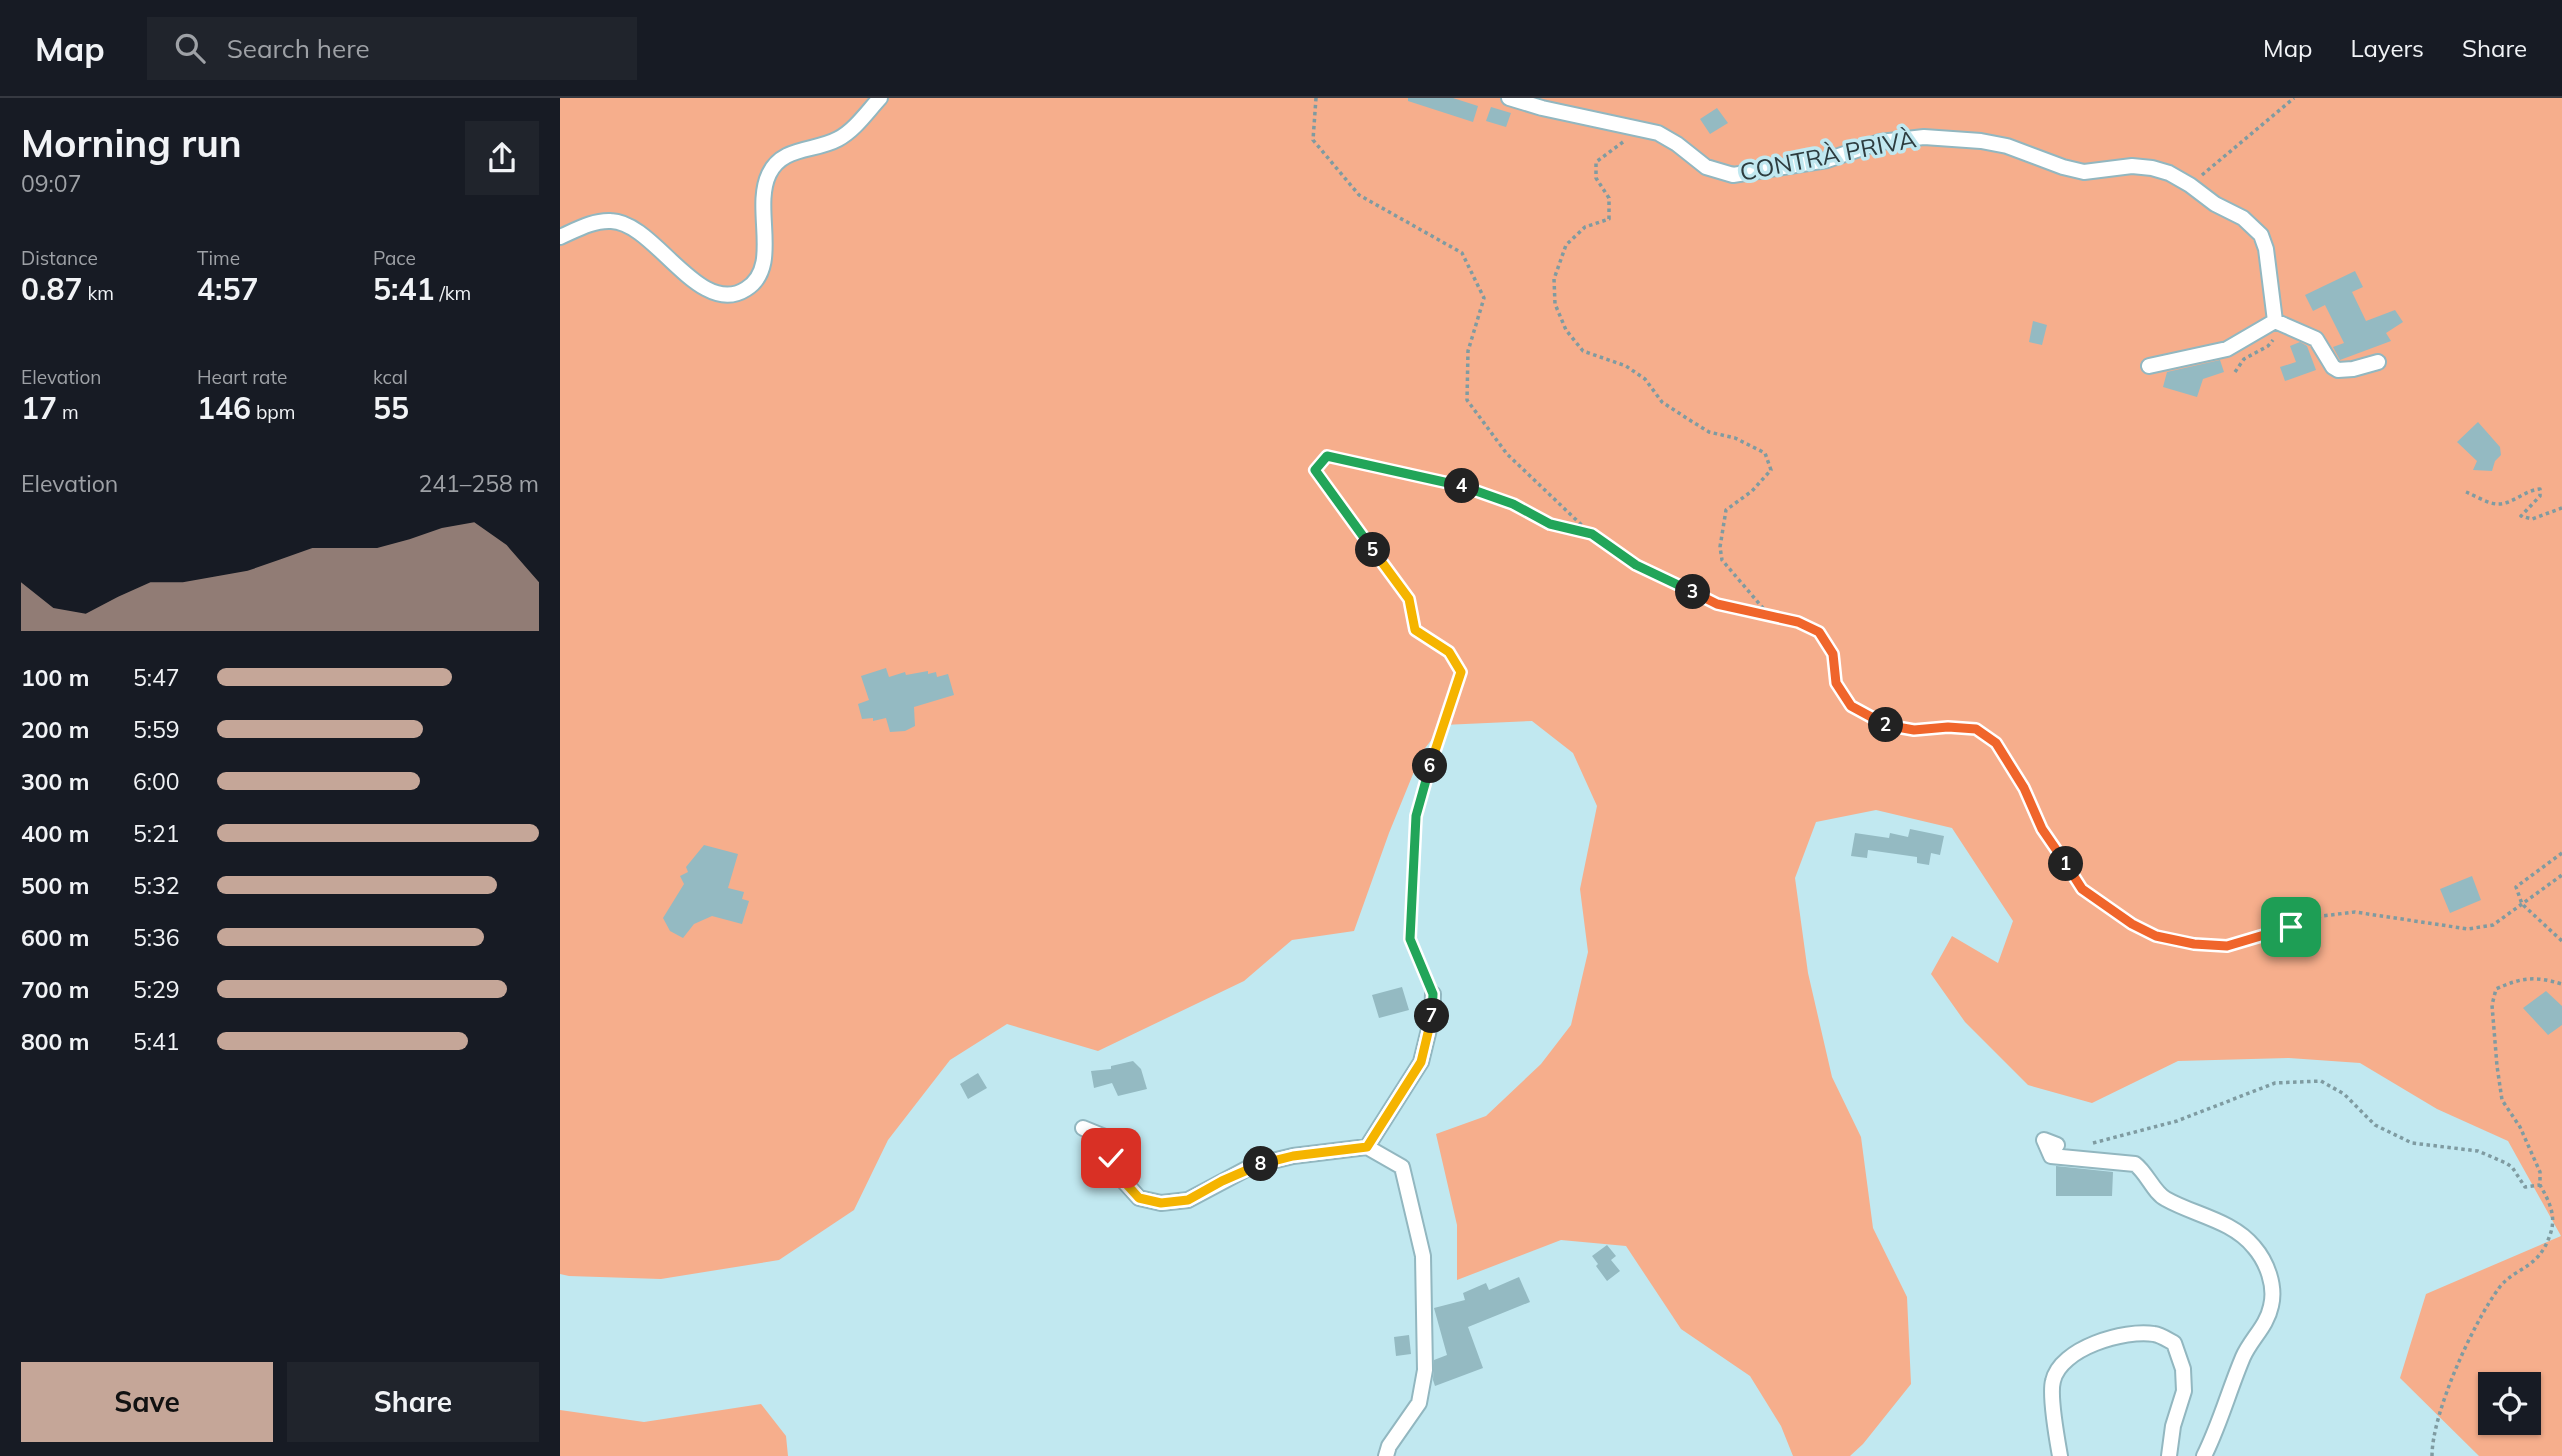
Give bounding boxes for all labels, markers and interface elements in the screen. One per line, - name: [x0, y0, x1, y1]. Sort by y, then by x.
- search box: [147, 17, 637, 80]
- text: Map: [35, 28, 105, 69]
- icon: search: [171, 29, 209, 67]
- text: Search here: [227, 32, 370, 65]
- text: Map: [2263, 33, 2312, 63]
- text: Layers: [2350, 33, 2424, 63]
- text: Share: [2462, 33, 2527, 63]
- text: Morning run: [21, 119, 242, 167]
- button: share: [465, 121, 539, 195]
- street label: CONTRÀ PRIVÀ: [1737, 123, 1919, 187]
- text: 09:07: [21, 169, 81, 198]
- text: Distance: [21, 246, 98, 270]
- text: Time: [197, 246, 240, 270]
- text: Pace: [373, 246, 416, 270]
- text: 0.87: [21, 270, 82, 308]
- text: 4:57: [197, 270, 258, 308]
- text: 5:41: [373, 270, 434, 308]
- text: km: [82, 281, 114, 305]
- text: /km: [434, 281, 471, 305]
- text: Elevation: [21, 365, 101, 389]
- text: Heart rate: [197, 365, 287, 389]
- text: kcal: [373, 365, 408, 389]
- text: 17: [21, 389, 57, 427]
- text: 146: [197, 389, 251, 427]
- text: 55: [373, 389, 409, 427]
- text: m: [57, 400, 79, 424]
- text: bpm: [251, 400, 295, 424]
- pin: 4: [1444, 468, 1480, 504]
- text: Elevation: [21, 469, 118, 498]
- text: 241–258 m: [418, 469, 539, 498]
- text: 4: [1456, 473, 1467, 497]
- pin: 5: [1356, 532, 1390, 568]
- text: 5: [1367, 537, 1378, 561]
- pin: 3: [1676, 574, 1710, 610]
- text: 3: [1687, 579, 1698, 603]
- text: 100 m: [21, 663, 89, 692]
- text: 5:47: [133, 663, 180, 692]
- pin: 2: [1868, 708, 1904, 742]
- text: 2: [1880, 712, 1891, 736]
- text: 200 m: [21, 715, 89, 744]
- text: 5:59: [133, 715, 180, 744]
- pin: 6: [1412, 748, 1448, 784]
- text: 6: [1424, 753, 1435, 777]
- text: 300 m: [21, 767, 89, 796]
- text: 6:00: [133, 767, 180, 796]
- text: 400 m: [21, 819, 89, 848]
- text: 5:21: [133, 819, 180, 848]
- pin: 1: [2048, 846, 2084, 882]
- text: 1: [2060, 851, 2071, 875]
- text: 500 m: [21, 871, 89, 900]
- text: 5:32: [133, 871, 180, 900]
- pin: [2261, 897, 2321, 957]
- icon: arrive: [2272, 908, 2310, 946]
- text: 600 m: [21, 923, 89, 952]
- text: 5:36: [133, 923, 180, 952]
- text: 700 m: [21, 975, 89, 1004]
- text: 5:29: [133, 975, 180, 1004]
- pin: 7: [1414, 998, 1450, 1034]
- text: 7: [1426, 1003, 1437, 1027]
- text: 800 m: [21, 1027, 89, 1056]
- text: 5:41: [133, 1027, 180, 1056]
- pin: [1081, 1128, 1141, 1188]
- icon: check: [1092, 1139, 1130, 1177]
- pin: 8: [1244, 1146, 1278, 1182]
- text: 8: [1255, 1151, 1266, 1175]
- button: Save: [21, 1362, 273, 1442]
- button: Share: [287, 1362, 539, 1442]
- map controls: [2478, 1372, 2541, 1435]
- button: locate: [2478, 1372, 2541, 1435]

